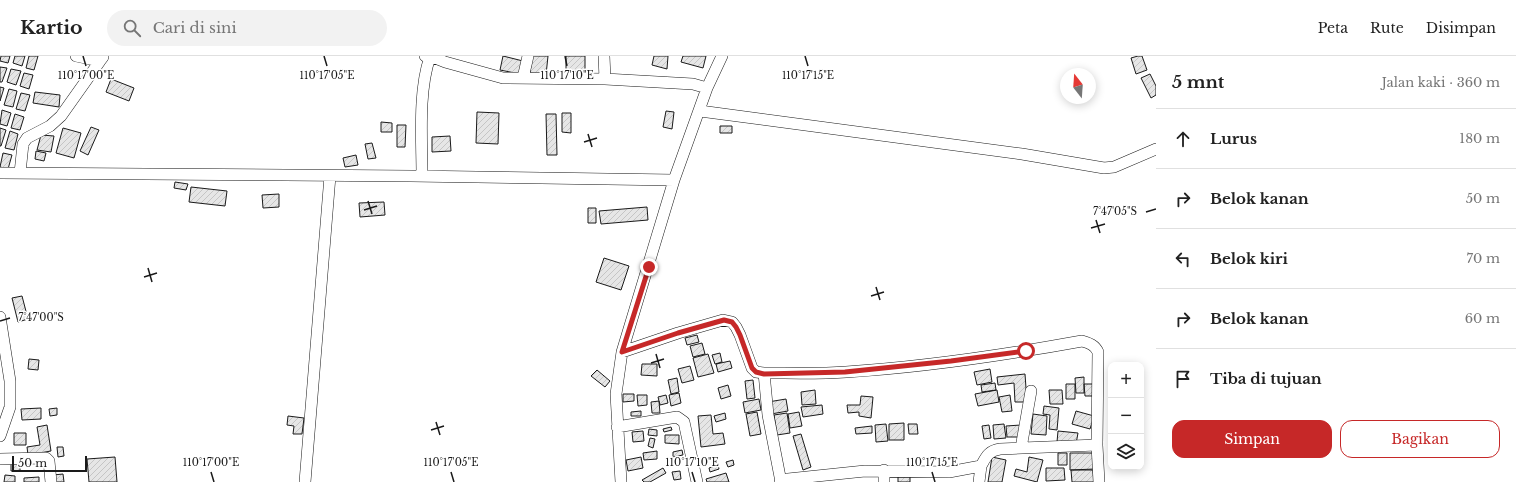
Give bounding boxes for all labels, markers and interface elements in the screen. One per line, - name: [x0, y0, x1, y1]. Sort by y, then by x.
- search box: [107, 10, 387, 46]
- text: Kartio: [20, 16, 83, 39]
- icon: search: [121, 17, 143, 39]
- text: Cari di sini: [153, 18, 237, 37]
- text: Peta: [1318, 19, 1348, 37]
- text: Rute: [1370, 19, 1404, 37]
- text: Disimpan: [1426, 19, 1496, 37]
- north arrow: [1060, 68, 1096, 104]
- text: 110°17'00"E: [58, 69, 114, 82]
- text: 110°17'05"E: [300, 69, 354, 82]
- text: 110°17'10"E: [540, 69, 594, 82]
- text: 110°17'15"E: [782, 69, 834, 82]
- text: 5 mnt: [1172, 72, 1224, 93]
- text: Jalan kaki · 360 m: [1382, 74, 1500, 91]
- icon: ahead: [1172, 128, 1194, 150]
- text: Lurus: [1210, 129, 1257, 148]
- text: 180 m: [1459, 130, 1500, 147]
- icon: right: [1172, 188, 1194, 210]
- text: Belok kanan: [1210, 189, 1309, 208]
- text: 50 m: [1466, 190, 1500, 207]
- text: 7°47'05"S: [1093, 205, 1137, 218]
- icon: left: [1172, 248, 1194, 270]
- text: Belok kiri: [1210, 249, 1288, 268]
- text: 70 m: [1467, 250, 1500, 267]
- route end: [640, 258, 658, 276]
- icon: right: [1172, 308, 1194, 330]
- text: Belok kanan: [1210, 309, 1309, 328]
- text: 60 m: [1465, 310, 1500, 327]
- text: 7°47'00"S: [18, 311, 64, 324]
- route start: [1017, 342, 1035, 360]
- map controls: [1108, 362, 1144, 470]
- button: +: [1108, 362, 1144, 398]
- icon: arrive: [1172, 368, 1194, 390]
- text: Tiba di tujuan: [1210, 369, 1322, 388]
- button: −: [1108, 398, 1144, 434]
- button: Simpan: [1172, 420, 1332, 458]
- button: Bagikan: [1340, 420, 1500, 458]
- button: layers: [1108, 434, 1144, 470]
- scale bar: [12, 454, 87, 473]
- text: 50 m: [18, 456, 47, 470]
- text: 110°17'00"E: [183, 456, 239, 469]
- text: 110°17'05"E: [424, 456, 478, 469]
- text: 110°17'10"E: [665, 456, 719, 469]
- text: 110°17'15"E: [906, 456, 958, 469]

